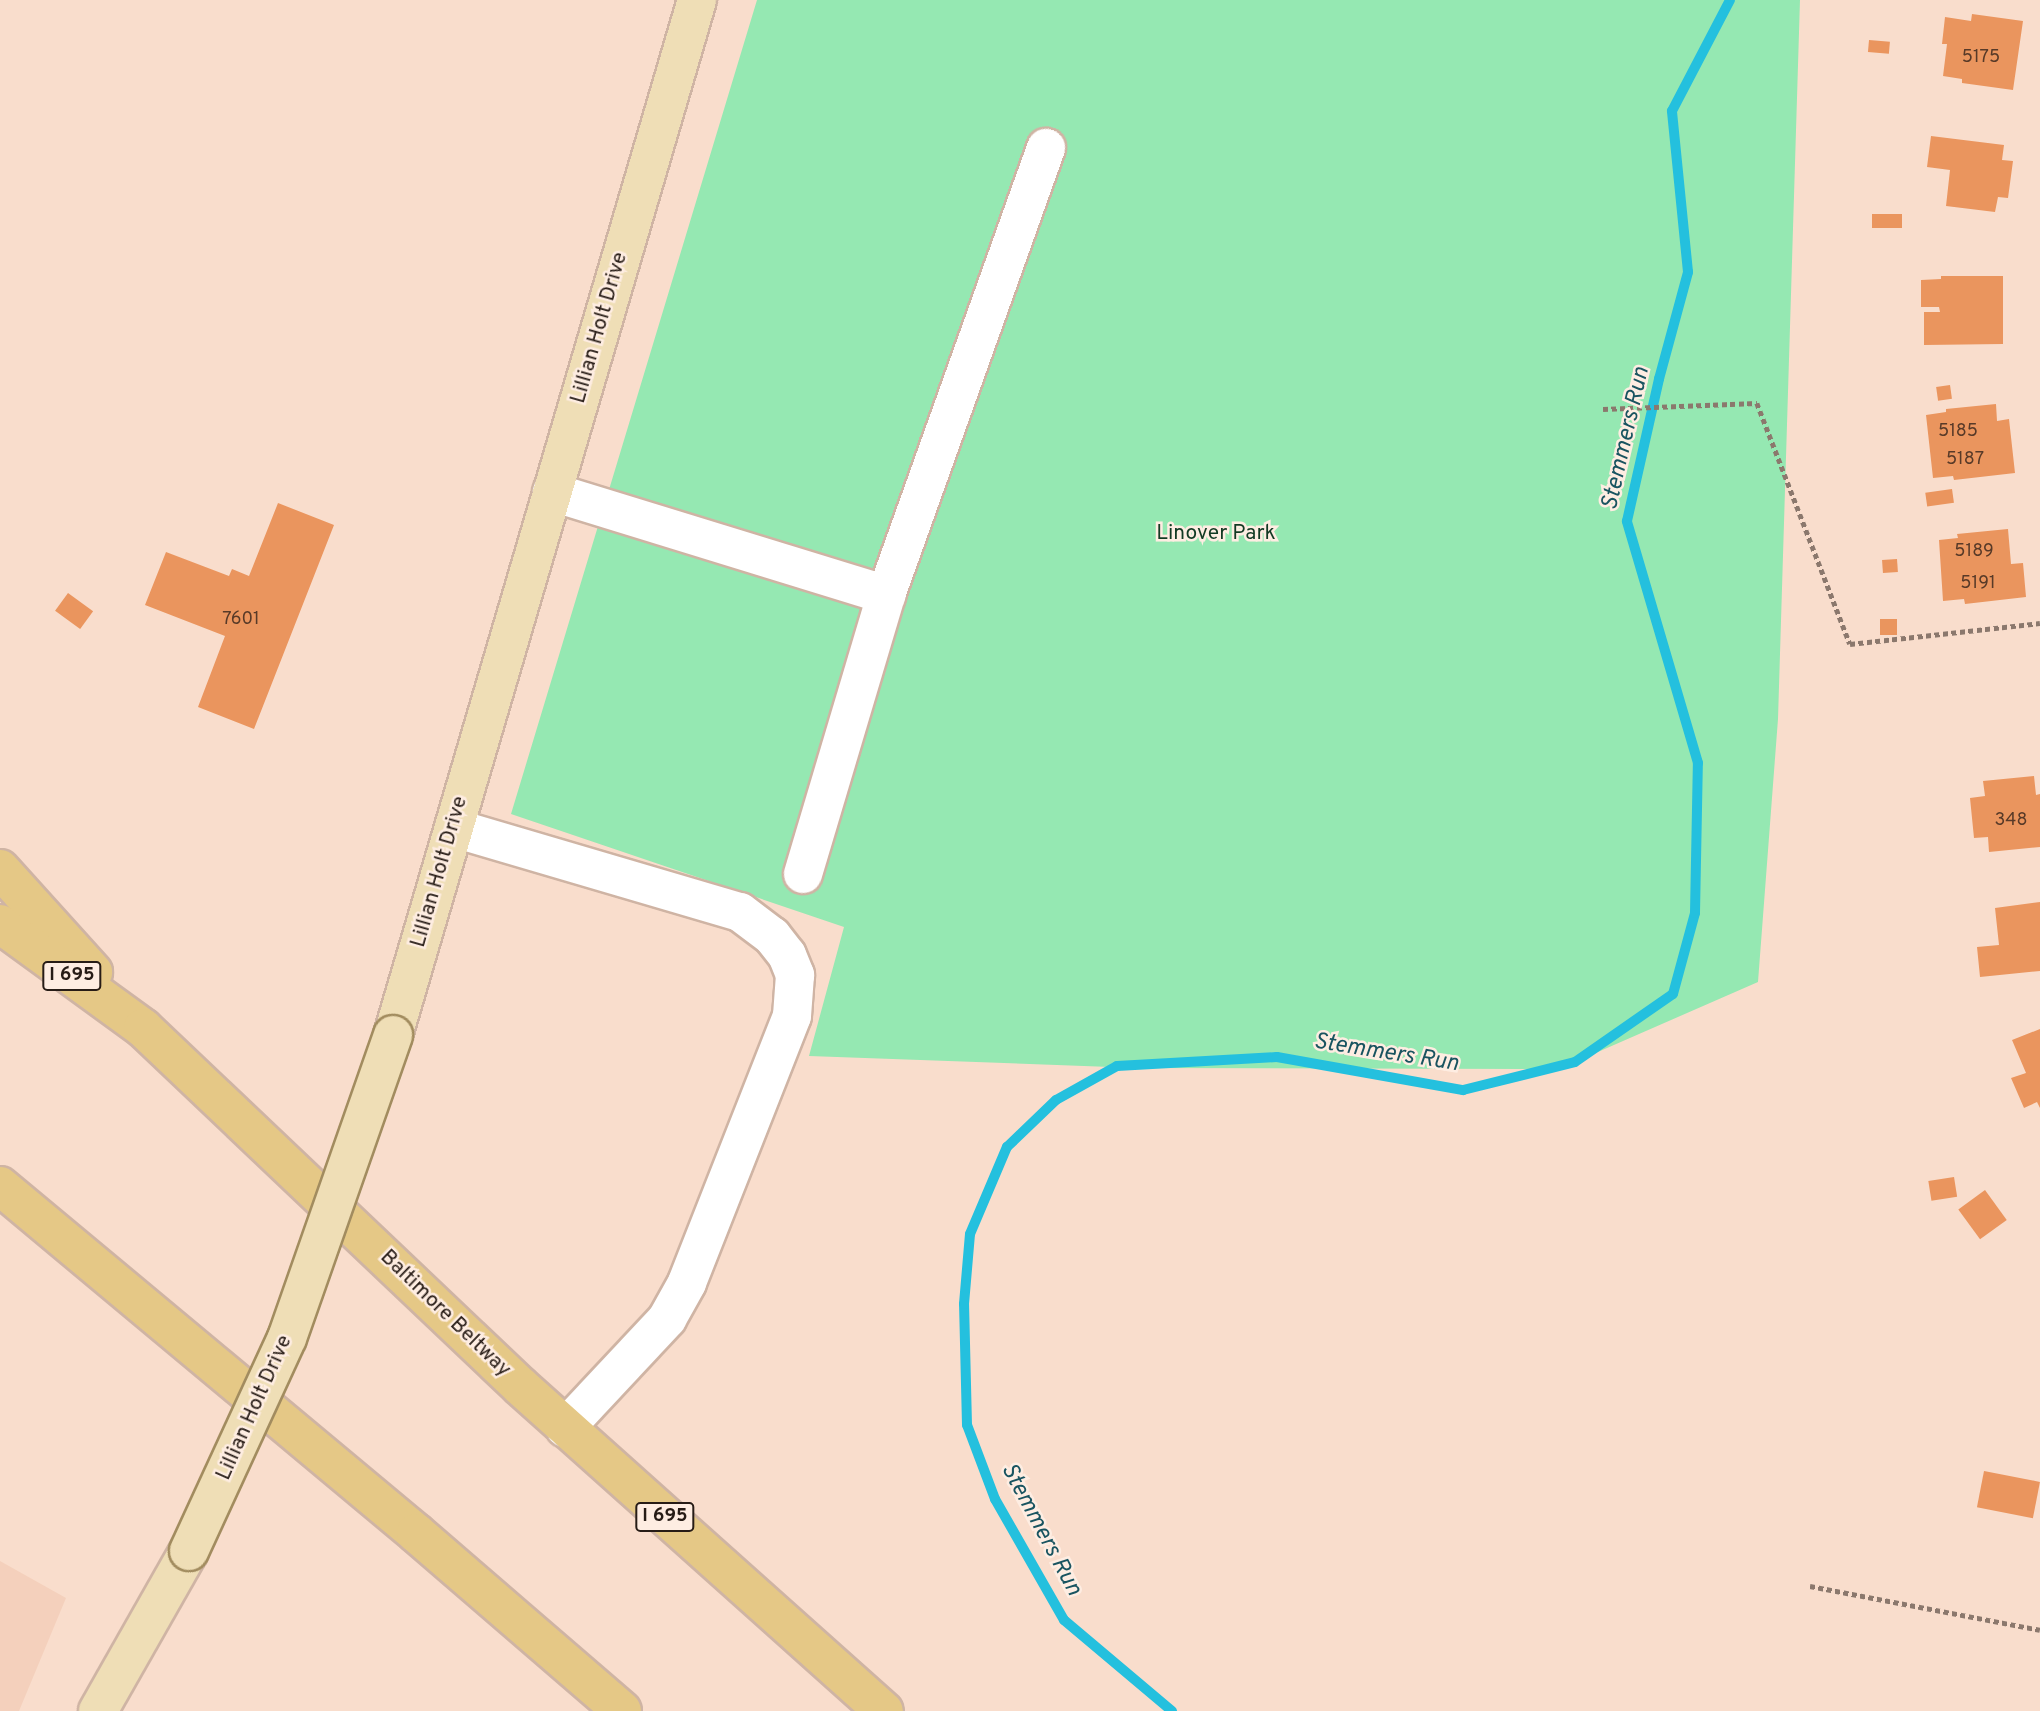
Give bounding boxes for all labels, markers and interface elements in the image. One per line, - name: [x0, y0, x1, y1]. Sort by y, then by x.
- house number: 5175: [1962, 47, 2000, 69]
- street label: Lillian Holt Drive: [566, 250, 634, 406]
- water label: Stemmers Run: [1597, 365, 1657, 513]
- house number: 5185: [1938, 421, 1978, 443]
- house number: 5187: [1946, 449, 1984, 471]
- park label: Linover Park: [1156, 521, 1276, 547]
- house number: 5189: [1954, 541, 1994, 563]
- house number: 5191: [1960, 573, 1996, 595]
- house number: 7601: [222, 609, 260, 631]
- street label: Lillian Holt Drive: [406, 794, 474, 950]
- house number: 348: [1994, 810, 2028, 832]
- road number: I 695: [42, 960, 102, 992]
- water label: Stemmers Run: [1312, 1029, 1460, 1079]
- street label: Baltimore Beltway: [374, 1245, 516, 1383]
- street label: Lillian Holt Drive: [212, 1332, 298, 1484]
- water label: Stemmers Run: [993, 1459, 1087, 1601]
- road number: I 695: [635, 1502, 695, 1532]

